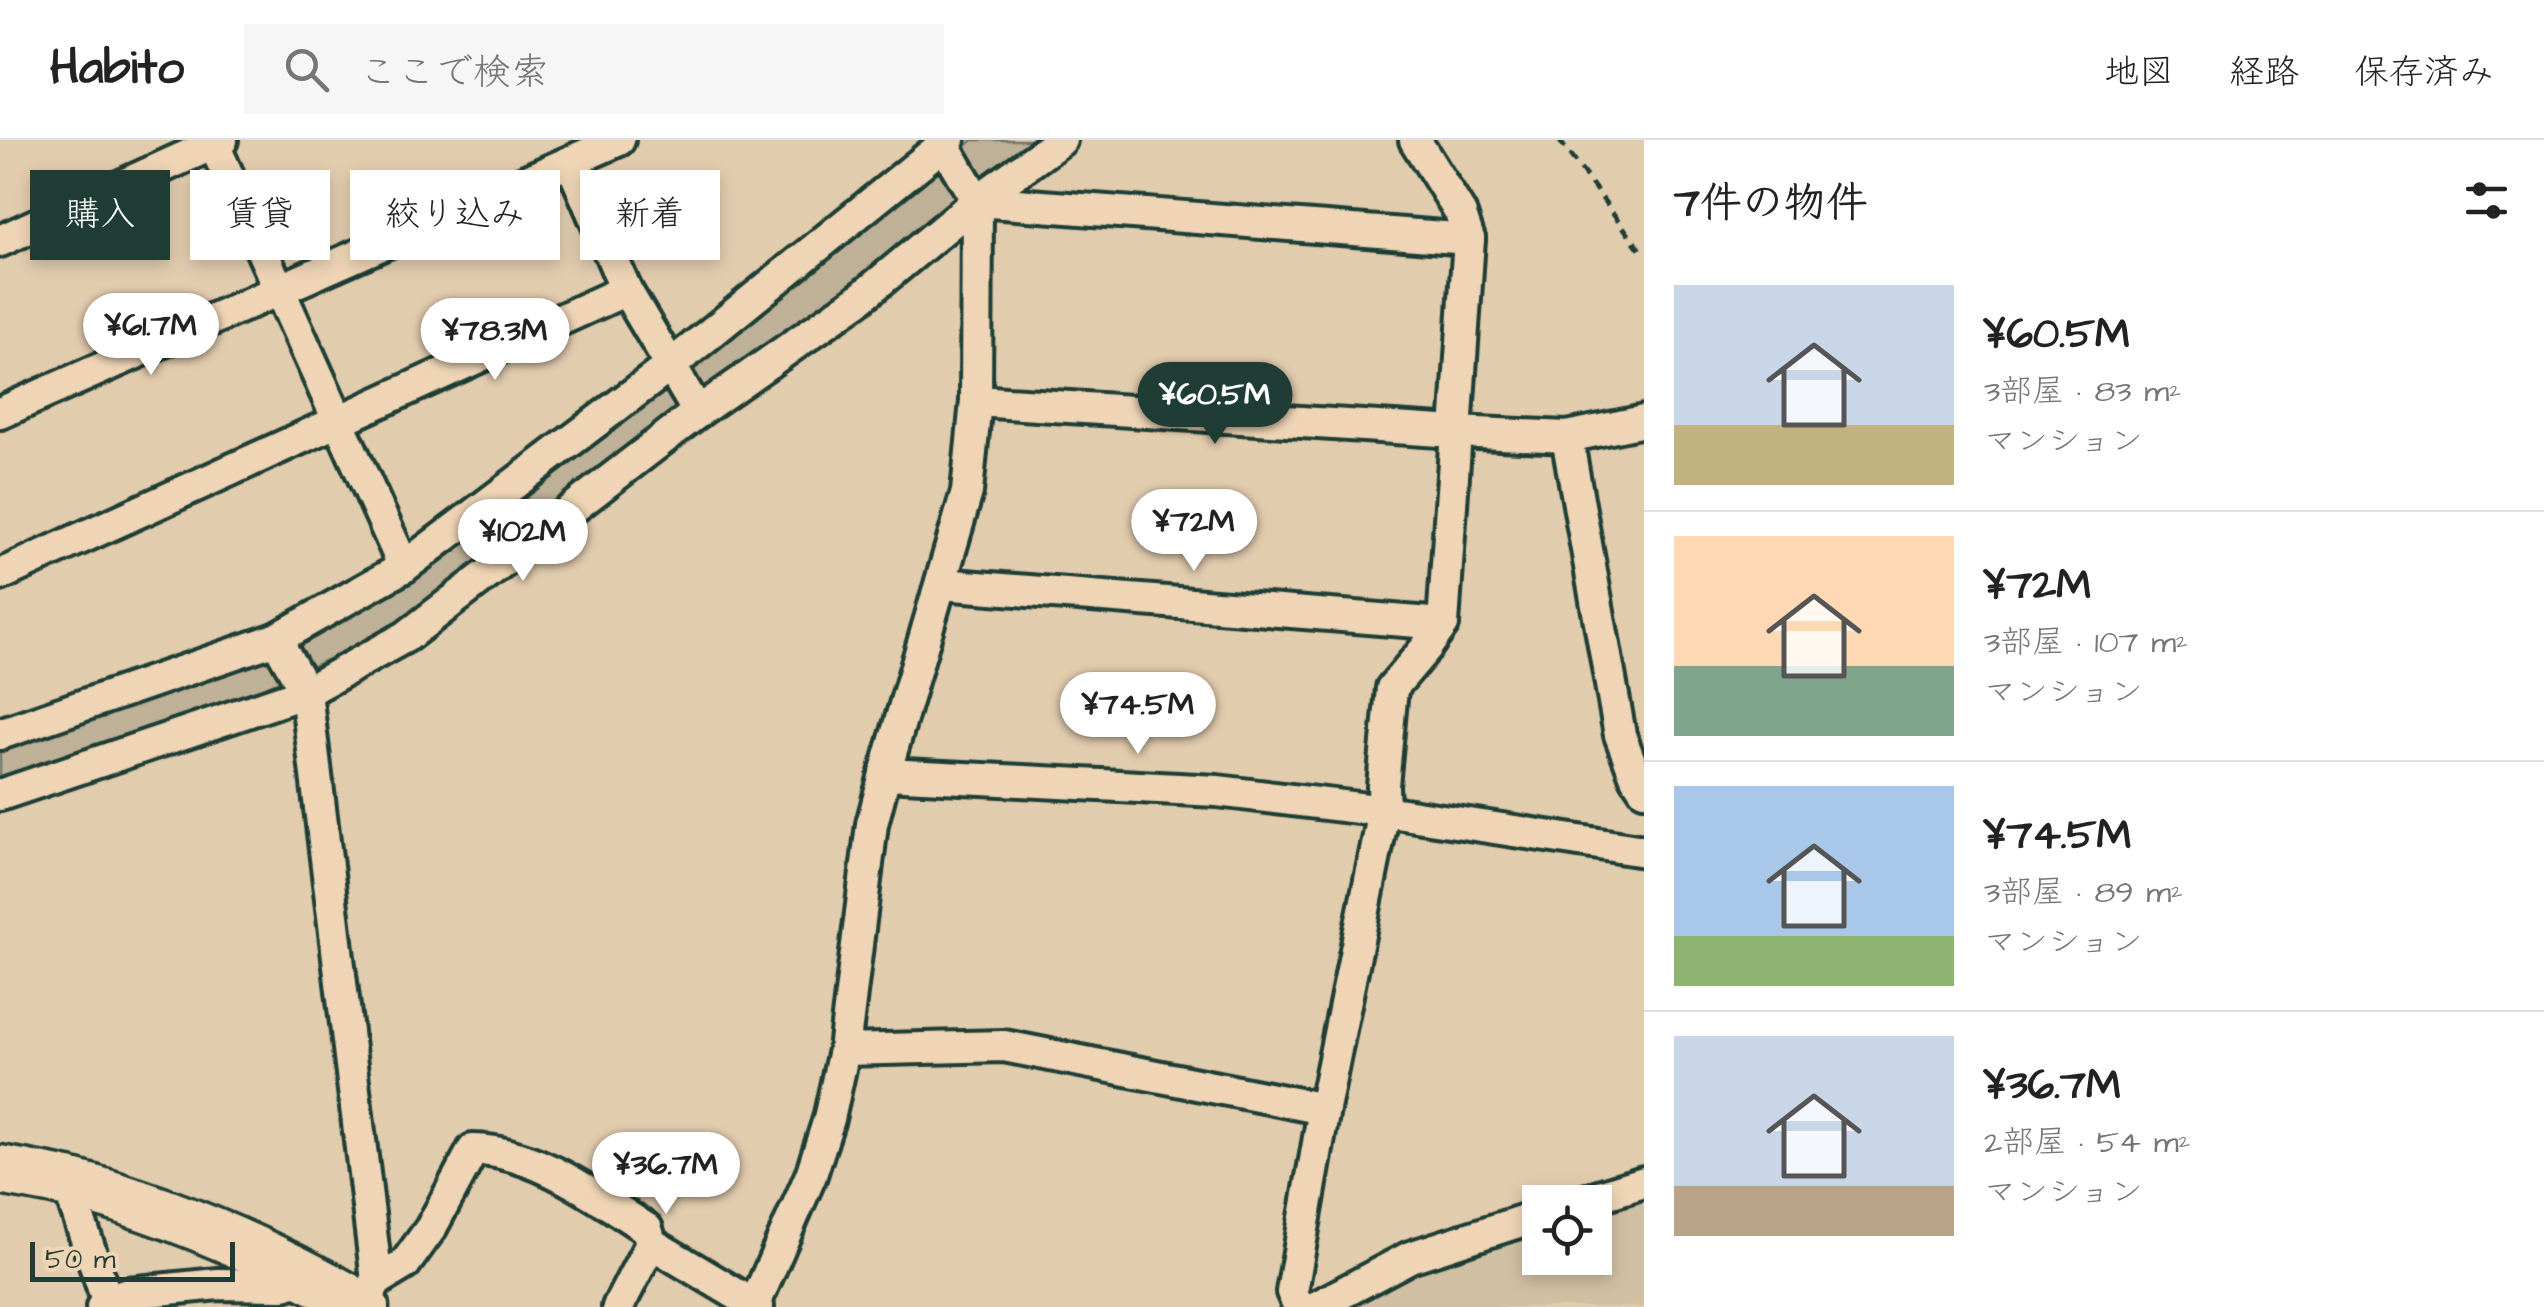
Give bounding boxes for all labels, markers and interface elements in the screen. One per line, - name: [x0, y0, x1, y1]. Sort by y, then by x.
- search box: [244, 24, 944, 114]
- text: Habito: [50, 36, 184, 102]
- icon: search: [279, 42, 334, 97]
- text: ここで検索: [359, 47, 549, 99]
- text: 地図: [2104, 48, 2174, 97]
- text: 経路: [2229, 48, 2299, 97]
- text: 保存済み: [2354, 48, 2494, 97]
- chip: 購入: [30, 170, 170, 260]
- chip: 賃貸: [190, 170, 330, 260]
- chip: 絞り込み: [350, 170, 560, 260]
- chip: 新着: [580, 170, 720, 260]
- icon: filters: [2459, 173, 2514, 228]
- text: 7件の物件: [1674, 175, 1868, 233]
- pin: ¥61.7M: [70, 293, 232, 378]
- pin: ¥78.3M: [414, 298, 576, 383]
- text: ¥61.7M: [105, 303, 197, 348]
- text: ¥60.5M: [1984, 306, 2130, 364]
- text: ¥78.3M: [443, 308, 547, 353]
- icon: home: [1754, 325, 1874, 445]
- pin: ¥60.5M: [1134, 362, 1296, 447]
- text: 3部屋 · 83 m²: [1984, 369, 2181, 414]
- text: ¥60.5M: [1160, 372, 1270, 417]
- text: マンション: [1984, 419, 2143, 464]
- pin: ¥72M: [1135, 489, 1253, 574]
- pin: ¥102M: [453, 499, 593, 584]
- text: ¥72M: [1153, 499, 1235, 544]
- text: ¥102M: [480, 509, 566, 554]
- text: ¥72M: [1984, 557, 2091, 615]
- icon: home: [1754, 576, 1874, 696]
- text: 3部屋 · 107 m²: [1984, 620, 2188, 665]
- text: マンション: [1984, 670, 2143, 715]
- pin: ¥74.5M: [1057, 672, 1219, 757]
- text: ¥74.5M: [1082, 682, 1194, 727]
- text: ¥74.5M: [1984, 807, 2131, 865]
- icon: home: [1754, 826, 1874, 946]
- text: 3部屋 · 89 m²: [1984, 870, 2183, 915]
- text: マンション: [1984, 920, 2143, 965]
- text: ¥36.7M: [1984, 1057, 2121, 1115]
- icon: home: [1754, 1076, 1874, 1196]
- text: 2部屋 · 54 m²: [1984, 1120, 2191, 1165]
- pin: ¥36.7M: [585, 1132, 747, 1217]
- text: ¥36.7M: [614, 1142, 718, 1187]
- text: マンション: [1984, 1170, 2143, 1215]
- map controls: [1522, 1185, 1612, 1275]
- button: locate: [1522, 1185, 1612, 1275]
- scale bar: [30, 1237, 235, 1282]
- text: 50 m: [45, 1240, 116, 1279]

